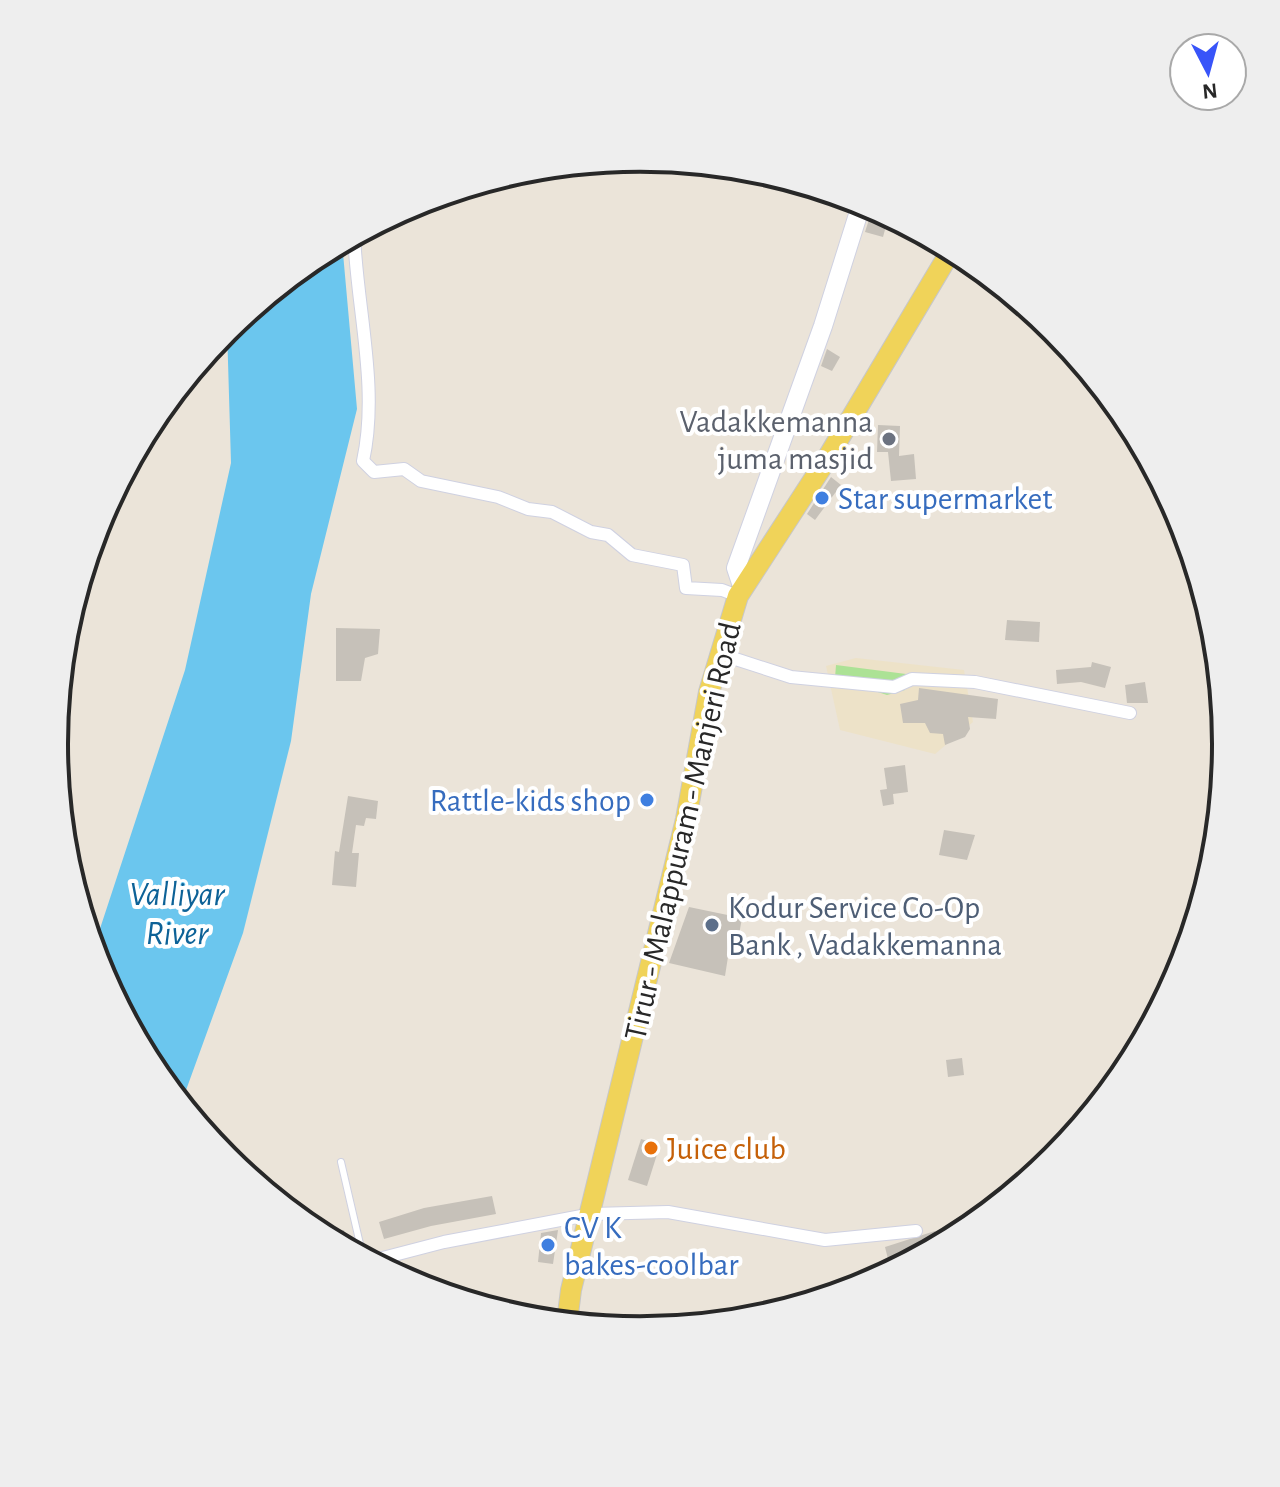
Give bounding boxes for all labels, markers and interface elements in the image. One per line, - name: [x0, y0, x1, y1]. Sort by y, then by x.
- north arrow: [1168, 32, 1248, 112]
- text: N: [1201, 79, 1219, 103]
- place label: Vadakkemanna juma masjid: [680, 406, 873, 475]
- marker: Vadakkemanna juma masjid: [880, 430, 898, 448]
- place label: Star supermarket: [838, 483, 1052, 515]
- marker: Star supermarket: [813, 489, 831, 507]
- street label: Tirur - Malappuram - Manjeri Road: [619, 619, 747, 1043]
- place label: Rattle-kids shop: [430, 785, 631, 817]
- marker: Rattle-kids shop: [638, 791, 656, 809]
- water label: Valliyar River: [130, 878, 225, 951]
- place label: Kodur Service Co-Op Bank , Vadakkemanna: [728, 892, 1002, 961]
- marker: Kodur Service Co-Op Bank , Vadakkemanna: [703, 916, 721, 934]
- place label: Juice club: [667, 1133, 786, 1165]
- marker: Juice club: [642, 1139, 660, 1157]
- place label: CV K bakes-coolbar: [564, 1212, 739, 1281]
- marker: CV K bakes-coolbar: [539, 1236, 557, 1254]

